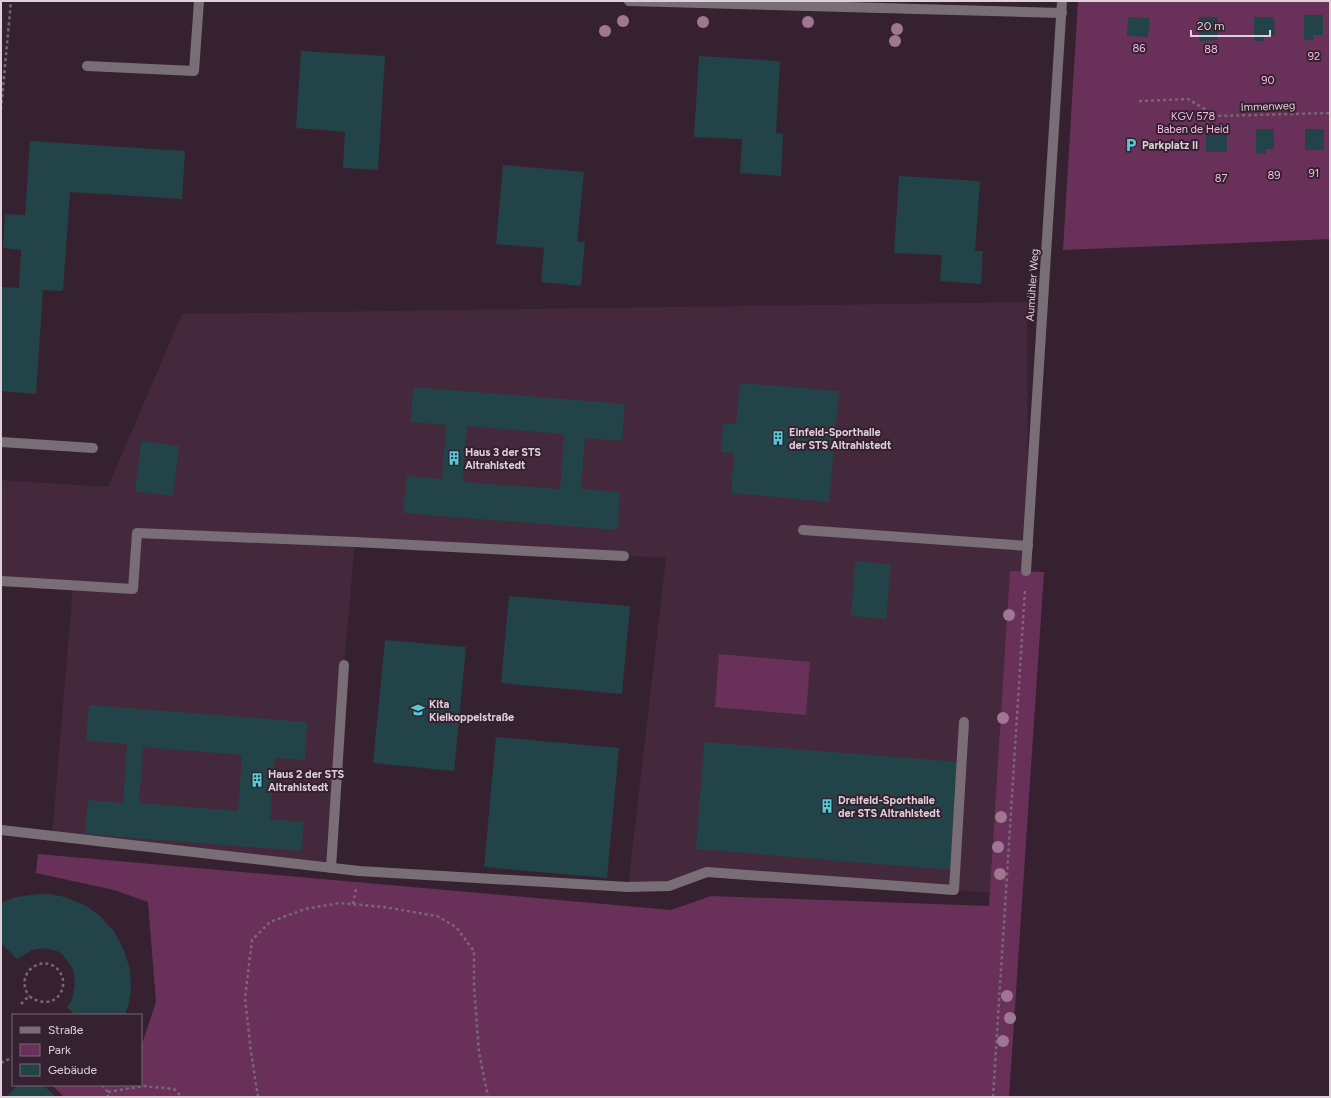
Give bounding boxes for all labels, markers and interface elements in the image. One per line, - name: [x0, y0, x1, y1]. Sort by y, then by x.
- scale bar: [1191, 12, 1270, 38]
- text: 20 m: [1197, 19, 1225, 33]
- park label: 86: [1133, 42, 1145, 55]
- park label: 88: [1204, 43, 1218, 56]
- park label: 92: [1308, 50, 1320, 63]
- park label: 90: [1261, 74, 1275, 87]
- street label: Immenweg: [1240, 99, 1296, 114]
- park label: KGV 578 Baben de Heid: [1157, 110, 1229, 136]
- parking icon: Parkplatz II: [1123, 137, 1139, 153]
- place label: Parkplatz II: [1142, 139, 1198, 152]
- park label: 91: [1309, 167, 1319, 180]
- park label: 89: [1268, 169, 1280, 182]
- park label: 87: [1215, 172, 1227, 185]
- street label: Aumühler Weg: [1023, 248, 1042, 322]
- place label: Einfeld-Sporthalle der STS Altrahlstedt: [789, 426, 892, 452]
- building icon: Einfeld-Sporthalle der STS Altrahlstedt: [770, 430, 786, 446]
- place label: Haus 3 der STS Altrahlstedt: [465, 446, 541, 472]
- building icon: Haus 3 der STS Altrahlstedt: [446, 450, 462, 466]
- place label: Kita Kielkoppelstraße: [429, 698, 514, 724]
- school or university icon: Kita Kielkoppelstraße: [410, 702, 426, 718]
- place label: Haus 2 der STS Altrahlstedt: [268, 768, 345, 794]
- building icon: Haus 2 der STS Altrahlstedt: [249, 772, 265, 788]
- place label: Dreifeld-Sporthalle der STS Altrahlstedt: [838, 794, 941, 820]
- building icon: Dreifeld-Sporthalle der STS Altrahlstedt: [819, 798, 835, 814]
- legend: [12, 1014, 142, 1086]
- text: Straße: [48, 1023, 84, 1037]
- text: Park: [48, 1043, 71, 1057]
- text: Gebäude: [48, 1063, 98, 1077]

